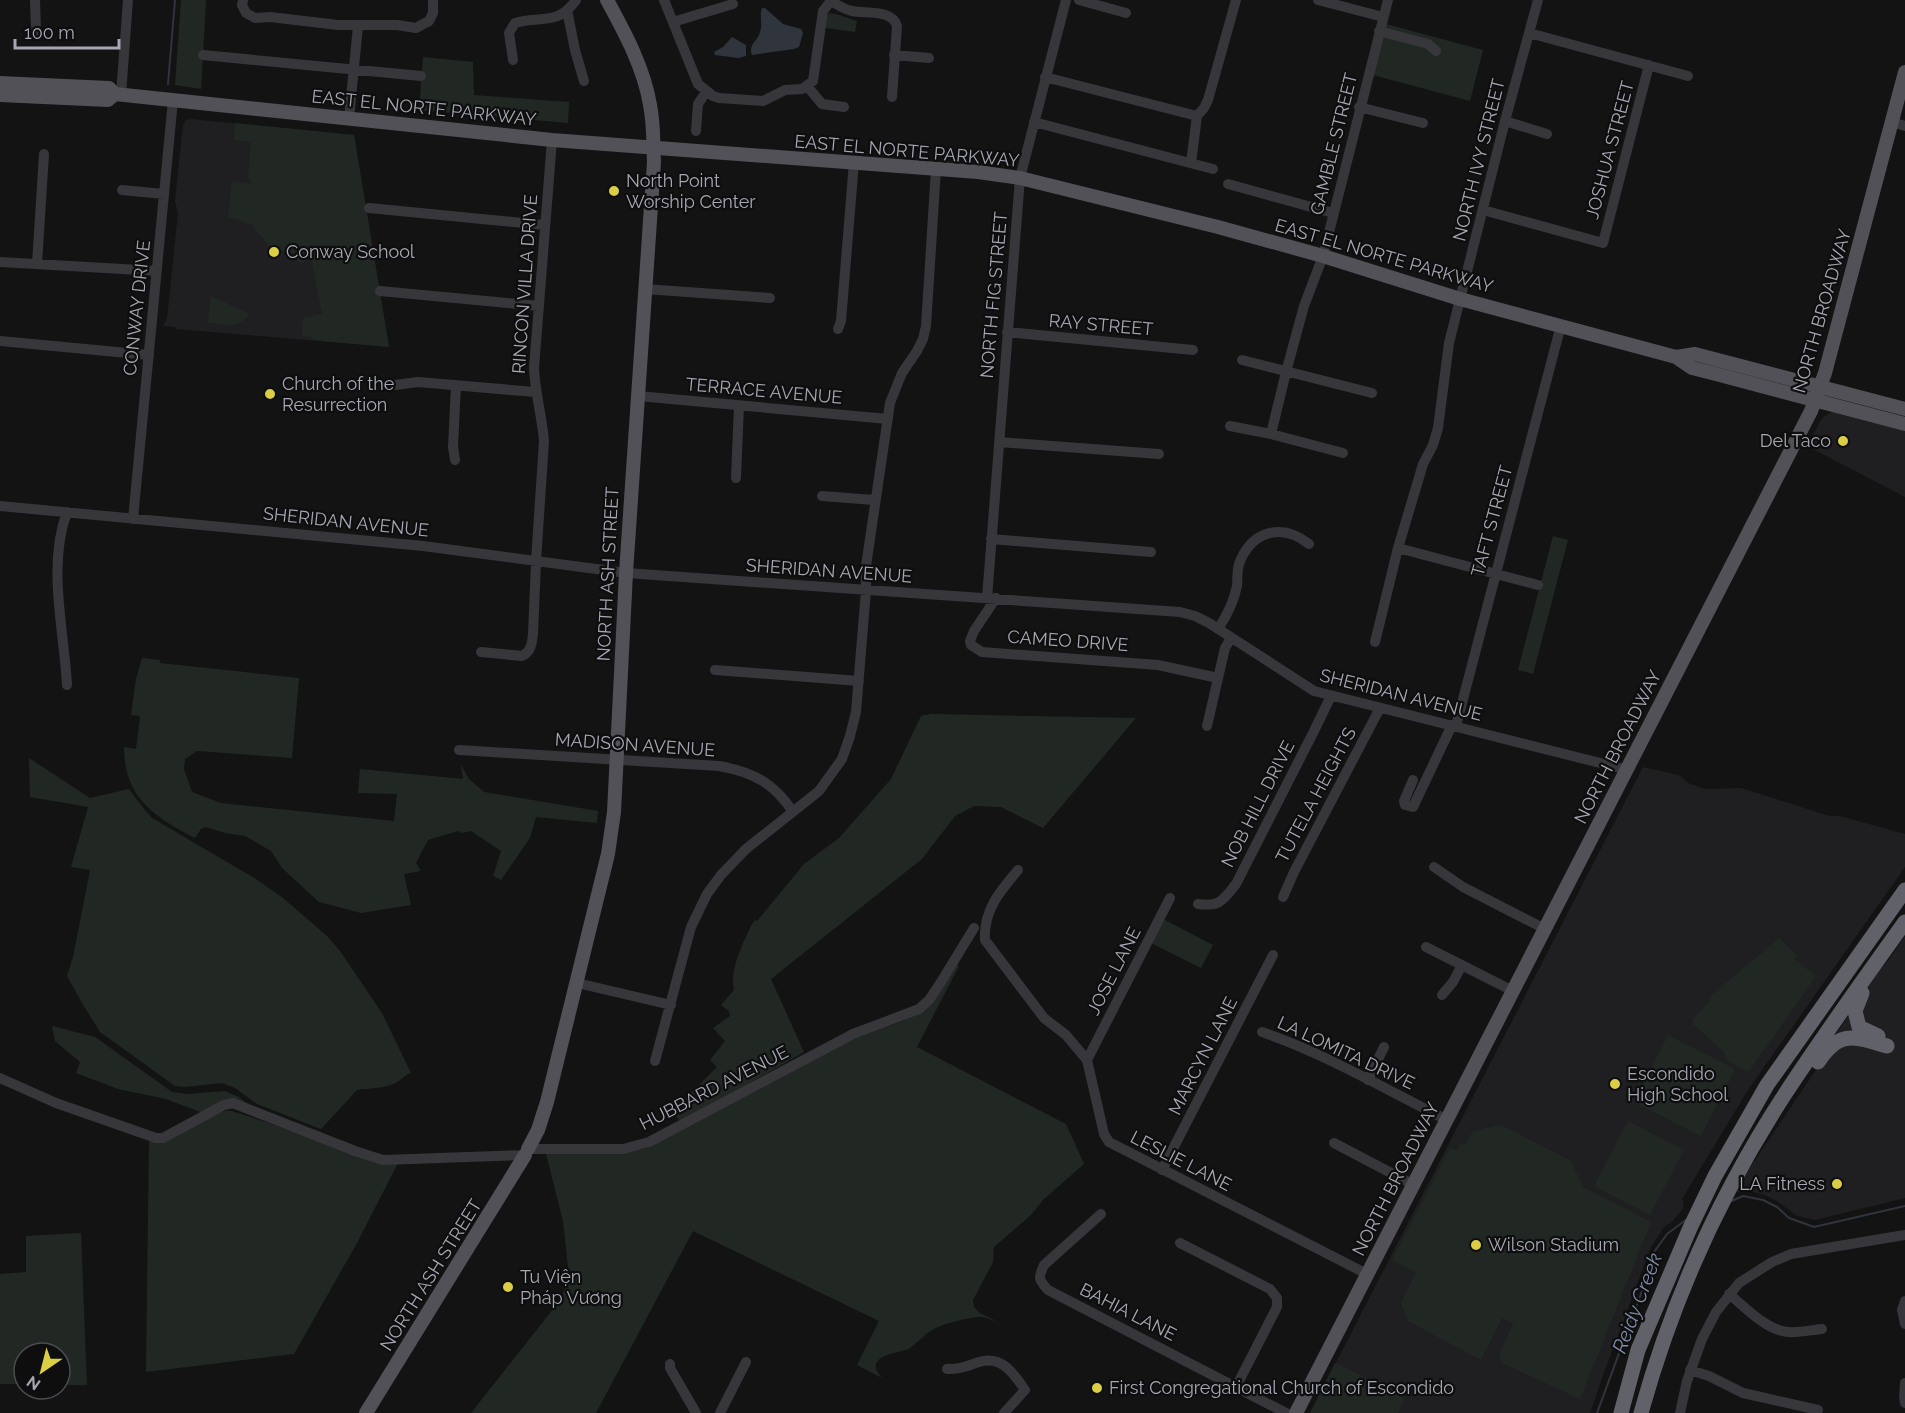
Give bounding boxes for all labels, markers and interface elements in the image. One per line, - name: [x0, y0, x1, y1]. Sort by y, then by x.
- scale bar: [15, 12, 118, 50]
- text: 100 m: [24, 22, 75, 43]
- street label: GAMBLE STREET: [1306, 71, 1361, 217]
- street label: NORTH IVY STREET: [1448, 76, 1509, 243]
- street label: JOSHUA STREET: [1581, 78, 1638, 221]
- street label: EAST EL NORTE PARKWAY: [311, 85, 538, 130]
- street label: EAST EL NORTE PARKWAY: [794, 130, 1021, 171]
- place label: North Point Worship Center: [626, 170, 756, 212]
- marker: North Point Worship Center: [607, 184, 621, 198]
- street label: RINCON VILLA DRIVE: [508, 193, 541, 374]
- street label: NORTH FIG STREET: [976, 211, 1011, 379]
- street label: EAST EL NORTE PARKWAY: [1273, 214, 1496, 297]
- street label: NORTH BROADWAY: [1788, 226, 1855, 395]
- street label: CONWAY DRIVE: [119, 239, 154, 377]
- place label: Conway School: [286, 241, 415, 262]
- marker: Conway School: [267, 245, 281, 259]
- street label: RAY STREET: [1048, 309, 1154, 340]
- place label: Church of the Resurrection: [282, 373, 395, 415]
- street label: TERRACE AVENUE: [685, 373, 843, 408]
- marker: Church of the Resurrection: [263, 387, 277, 401]
- place label: Del Taco: [1760, 430, 1831, 451]
- marker: Del Taco: [1836, 434, 1850, 448]
- street label: TAFT STREET: [1467, 463, 1516, 579]
- street label: NORTH ASH STREET: [592, 486, 623, 662]
- street label: SHERIDAN AVENUE: [262, 502, 430, 541]
- street label: SHERIDAN AVENUE: [745, 554, 913, 587]
- street label: CAMEO DRIVE: [1007, 626, 1129, 655]
- street label: SHERIDAN AVENUE: [1318, 664, 1485, 725]
- street label: NORTH BROADWAY: [1570, 666, 1666, 827]
- street label: TUTELA HEIGHTS: [1271, 724, 1360, 866]
- street label: MADISON AVENUE: [554, 728, 716, 761]
- street label: NOB HILL DRIVE: [1217, 737, 1298, 870]
- street label: JOSE LANE: [1082, 923, 1145, 1018]
- street label: MARCYN LANE: [1164, 993, 1241, 1118]
- street label: LA LOMITA DRIVE: [1274, 1012, 1418, 1093]
- street label: HUBBARD AVENUE: [636, 1041, 792, 1134]
- place label: Escondido High School: [1627, 1063, 1728, 1105]
- marker: Escondido High School: [1608, 1077, 1622, 1091]
- street label: NORTH BROADWAY: [1348, 1098, 1444, 1259]
- street label: LESLIE LANE: [1127, 1126, 1235, 1195]
- place label: LA Fitness: [1739, 1173, 1825, 1194]
- marker: LA Fitness: [1830, 1177, 1844, 1191]
- street label: NORTH ASH STREET: [375, 1195, 486, 1354]
- place label: Wilson Stadium: [1488, 1234, 1619, 1255]
- marker: Wilson Stadium: [1469, 1238, 1483, 1252]
- water label: Reidy Creek: [1607, 1249, 1667, 1356]
- place label: Tu Viện Pháp Vương: [520, 1266, 622, 1308]
- street label: BAHIA LANE: [1077, 1278, 1180, 1345]
- marker: Tu Viện Pháp Vương: [501, 1280, 515, 1294]
- north arrow: [12, 1341, 72, 1401]
- text: N: [23, 1372, 44, 1394]
- place label: First Congregational Church of Escondido: [1109, 1377, 1454, 1398]
- marker: First Congregational Church of Escondido: [1090, 1381, 1104, 1395]

